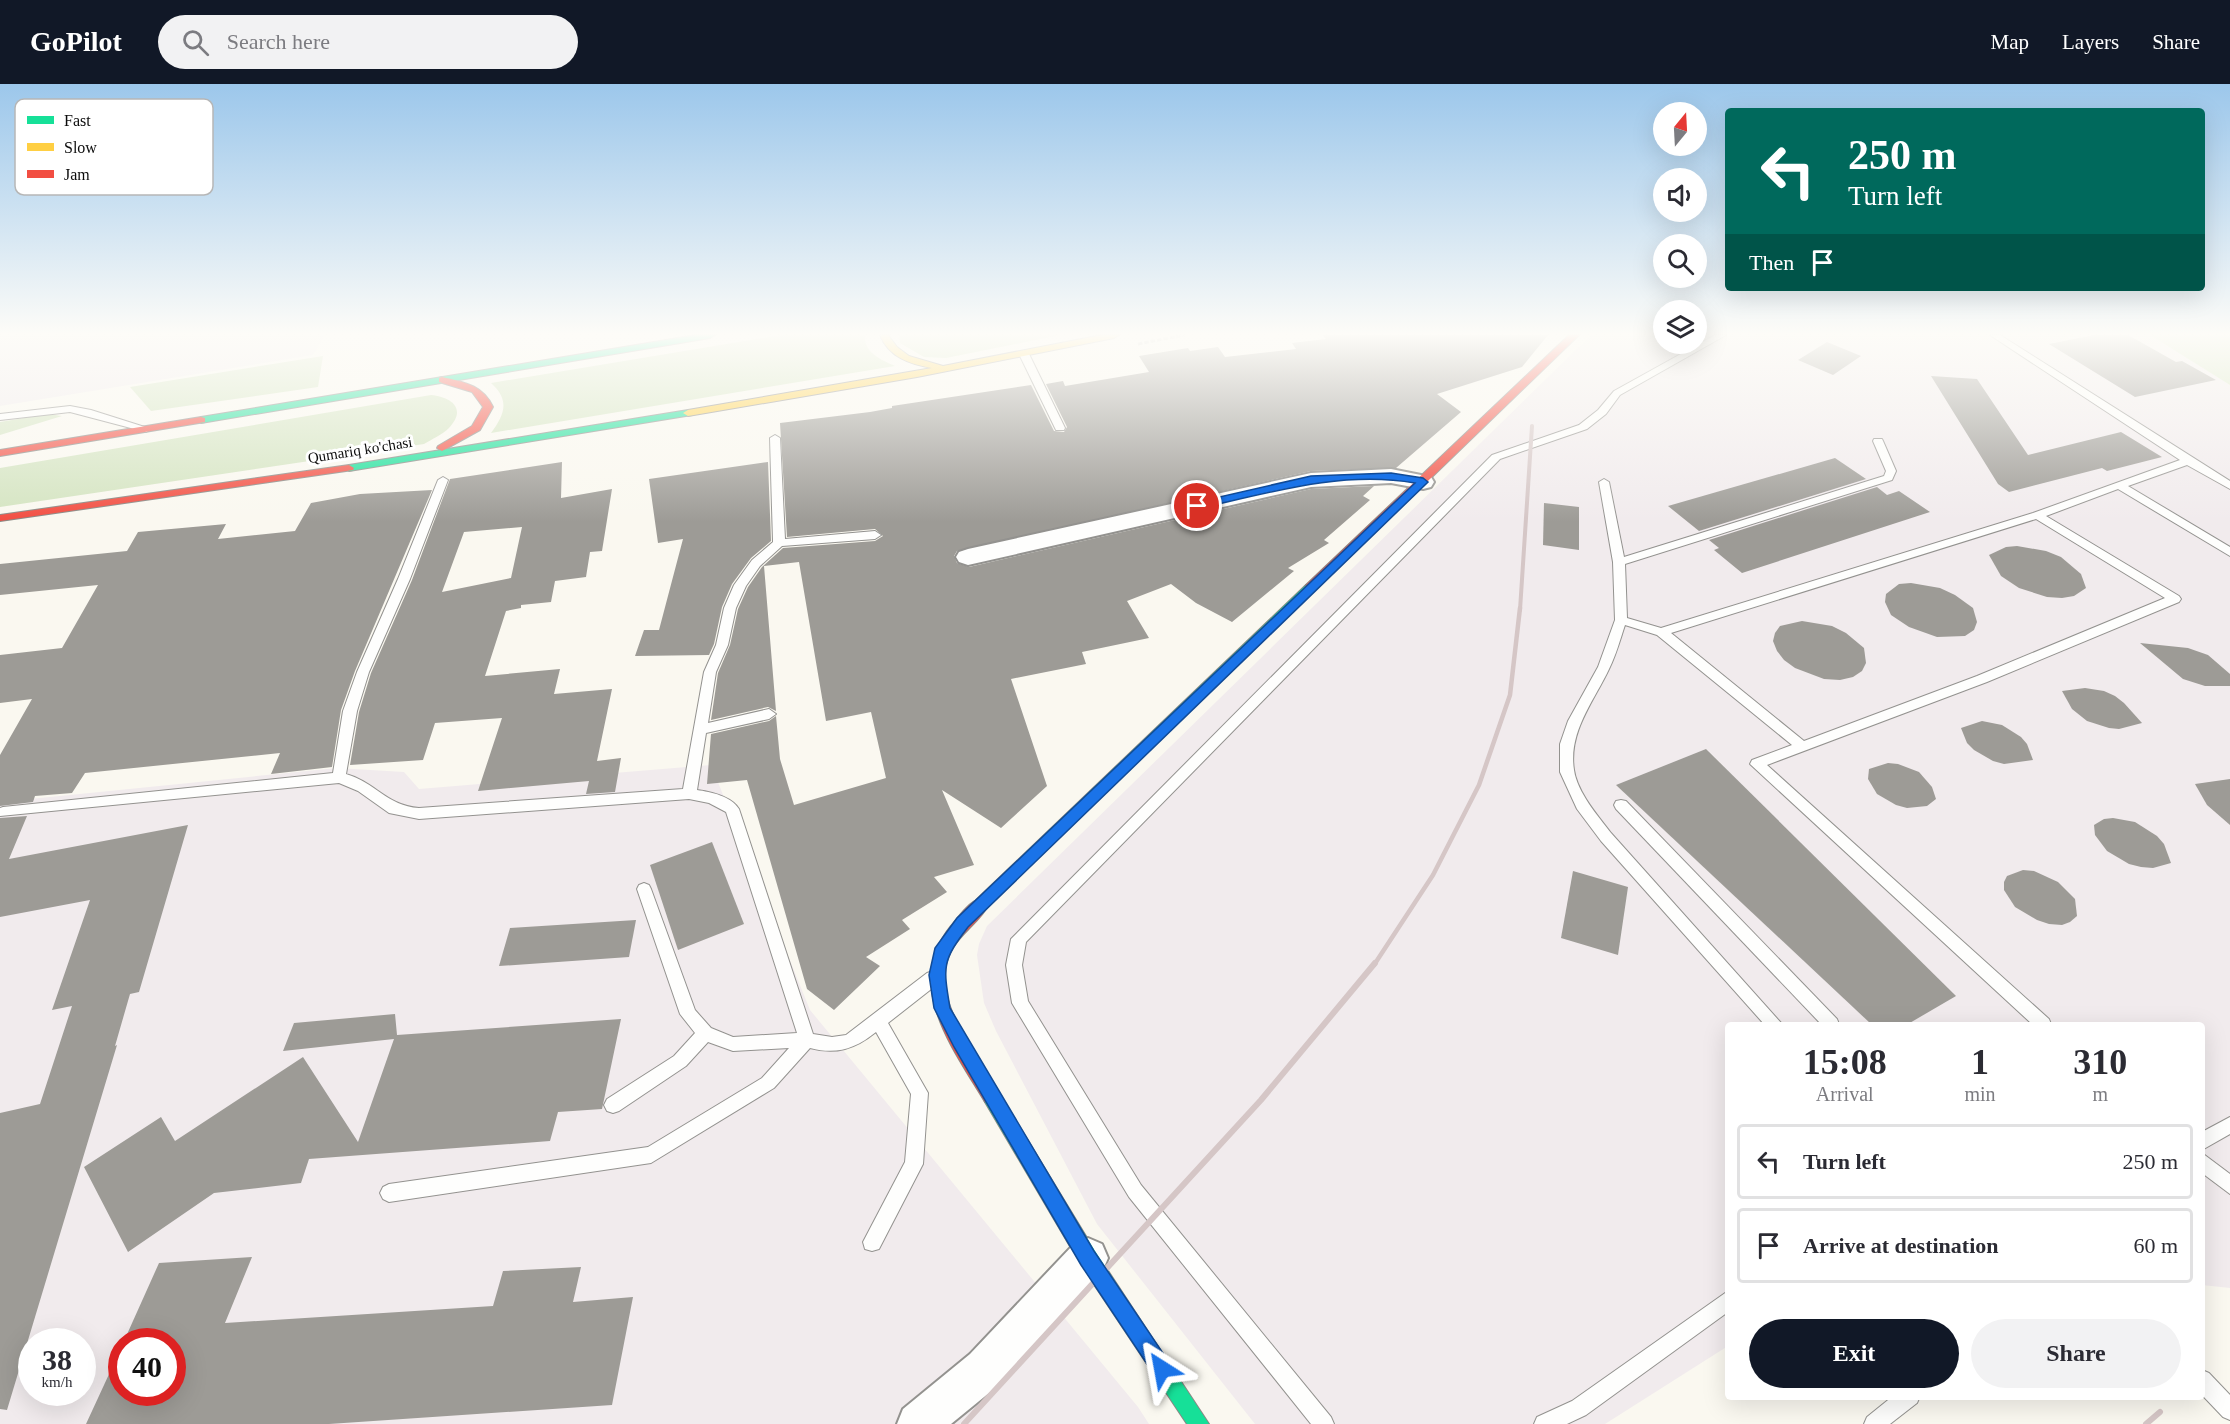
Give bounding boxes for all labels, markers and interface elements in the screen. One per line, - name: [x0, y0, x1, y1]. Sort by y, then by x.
- search box: [158, 15, 578, 69]
- text: GoPilot: [30, 26, 122, 57]
- icon: search: [179, 26, 212, 59]
- text: Search here: [227, 29, 330, 54]
- text: Map: [1991, 30, 2029, 54]
- text: Layers: [2062, 30, 2119, 54]
- text: Share: [2152, 30, 2200, 54]
- legend: [15, 99, 213, 195]
- north arrow: [1653, 102, 1707, 156]
- map controls: [1653, 102, 1707, 354]
- text: Fast: [64, 112, 91, 129]
- icon: left: [1749, 132, 1827, 210]
- text: 250 m: [1848, 132, 1957, 178]
- text: Slow: [64, 139, 97, 156]
- text: Jam: [64, 166, 90, 183]
- button: sound: [1653, 168, 1707, 222]
- text: Turn left: [1848, 181, 1942, 211]
- button: search: [1653, 234, 1707, 288]
- icon: arrive: [1806, 246, 1839, 279]
- text: Then: [1749, 250, 1794, 275]
- button: layers: [1653, 300, 1707, 354]
- street label: Qumariq ko'chasi: [307, 434, 413, 466]
- pin: [1171, 480, 1222, 531]
- icon: arrive: [1180, 489, 1213, 522]
- text: 15:08: [1803, 1042, 1887, 1082]
- text: 1: [1971, 1042, 1989, 1082]
- text: 310: [2073, 1042, 2127, 1082]
- text: Arrival: [1816, 1083, 1874, 1105]
- text: min: [1964, 1083, 1996, 1105]
- text: m: [2093, 1083, 2108, 1105]
- icon: left: [1752, 1145, 1785, 1178]
- text: Turn left: [1803, 1149, 1886, 1174]
- text: 250 m: [2122, 1149, 2178, 1174]
- icon: arrive: [1752, 1229, 1785, 1262]
- text: Arrive at destination: [1803, 1233, 1999, 1258]
- text: 60 m: [2133, 1233, 2178, 1258]
- button: Exit: [1749, 1319, 1959, 1388]
- button: Share: [1971, 1319, 2181, 1388]
- speed limit sign: 40: [108, 1328, 186, 1406]
- position arrow: [1130, 1337, 1194, 1401]
- text: 38: [42, 1343, 72, 1376]
- text: km/h: [42, 1374, 72, 1390]

